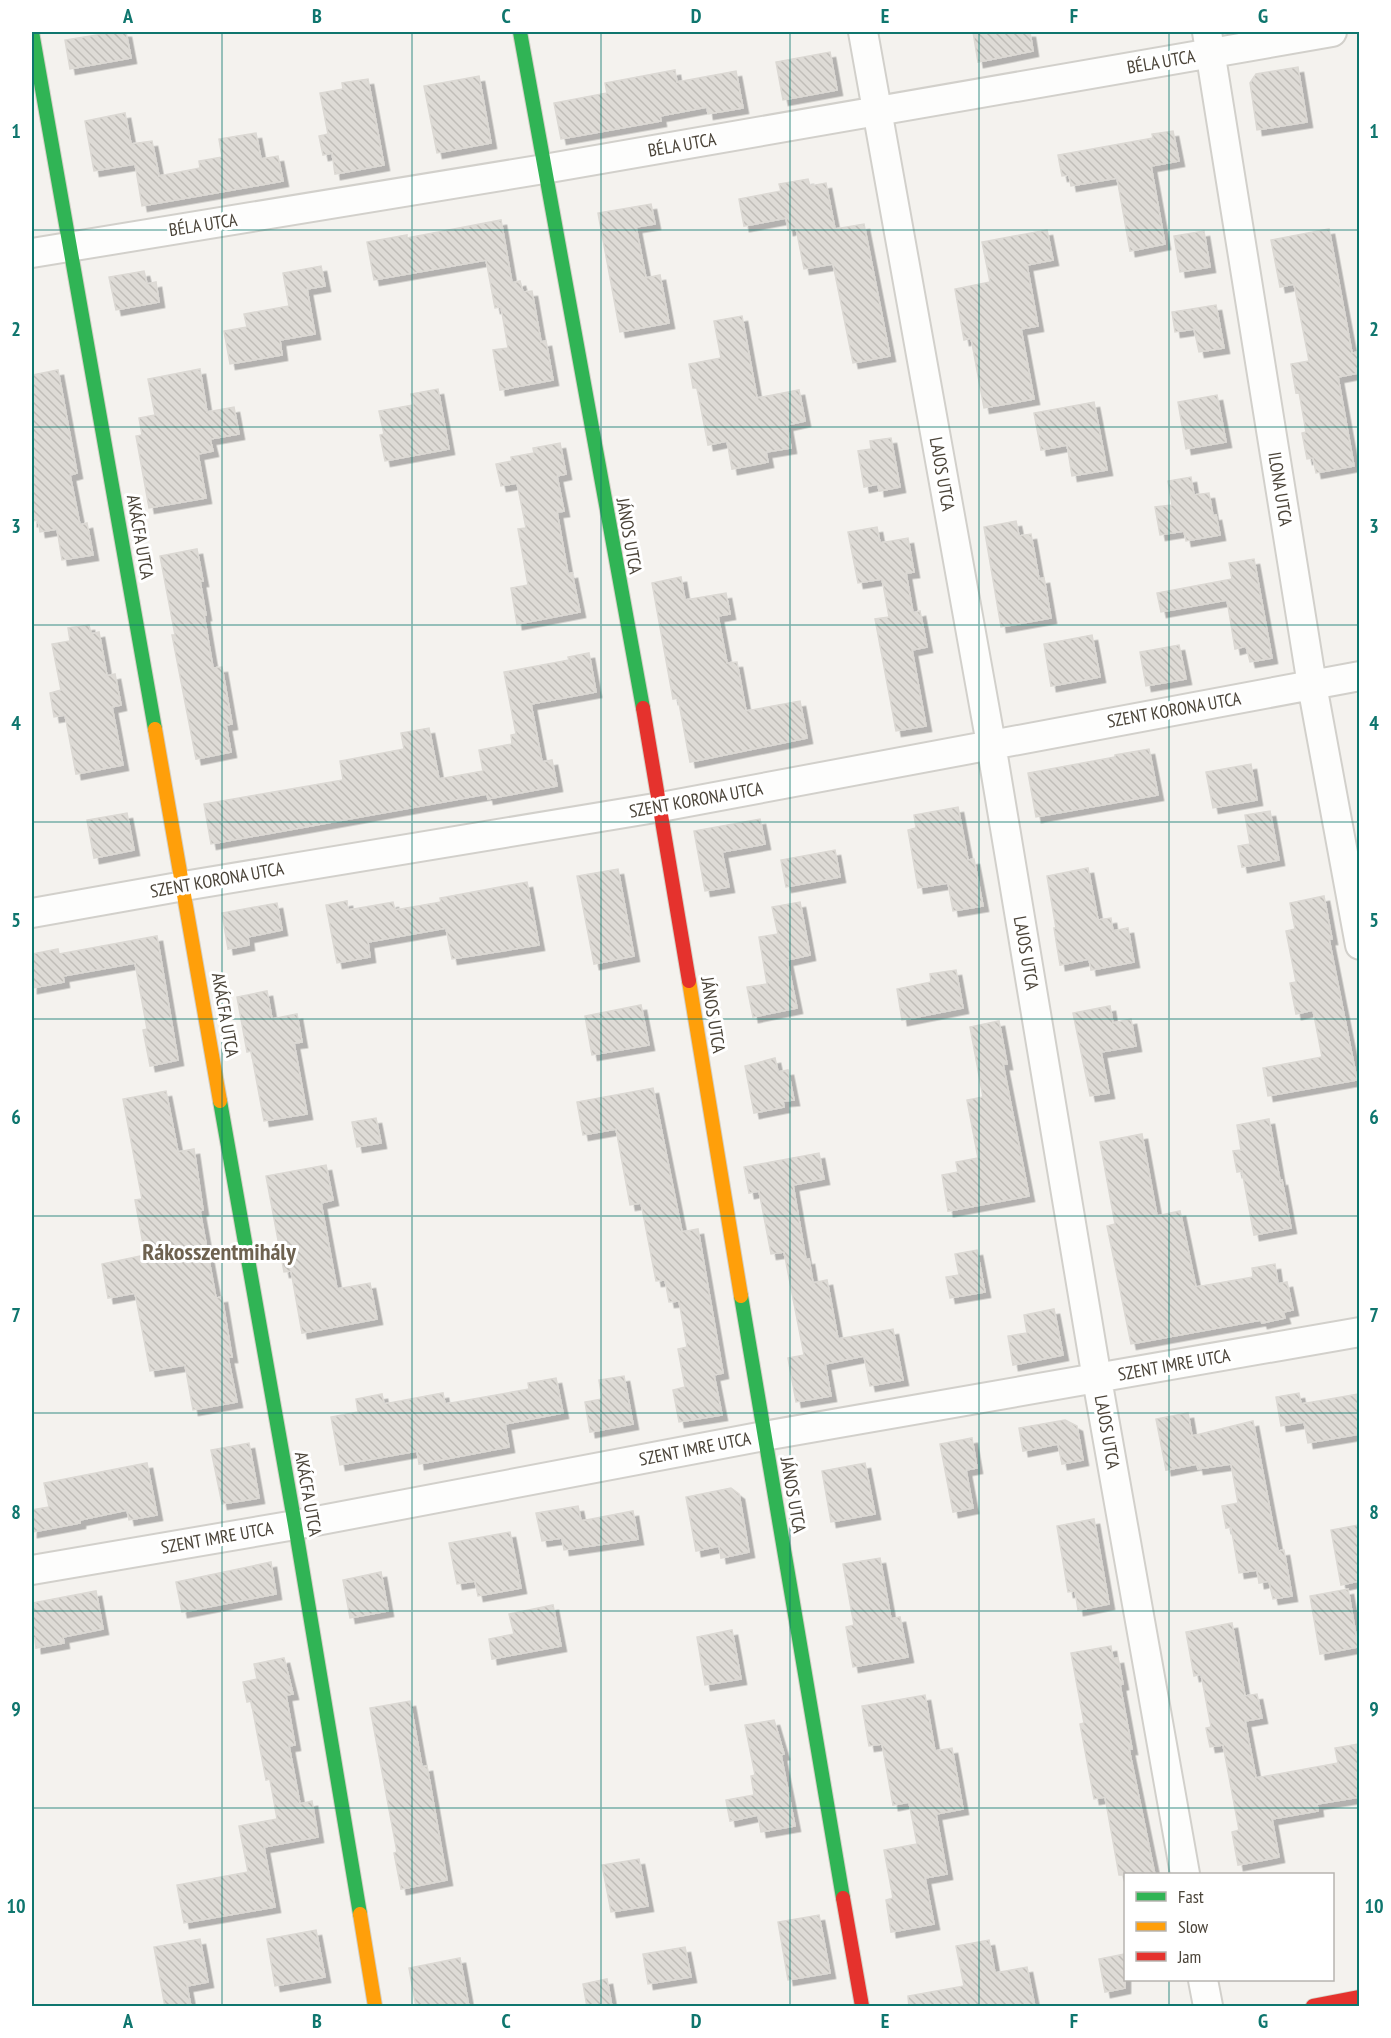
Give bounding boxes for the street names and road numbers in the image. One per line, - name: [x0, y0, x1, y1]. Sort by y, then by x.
- street label: BÉLA UTCA: [1125, 44, 1197, 79]
- street label: BÉLA UTCA: [646, 127, 718, 162]
- street label: BÉLA UTCA: [167, 208, 239, 241]
- street label: LAJOS UTCA: [925, 435, 960, 513]
- street label: ILONA UTCA: [1263, 450, 1298, 528]
- street label: AKÁCFA UTCA: [122, 493, 159, 582]
- street label: JÁNOS UTCA: [611, 495, 648, 576]
- street label: SZENT KORONA UTCA: [1105, 686, 1243, 733]
- street label: SZENT KORONA UTCA: [627, 776, 765, 823]
- street label: SZENT KORONA UTCA: [148, 856, 286, 903]
- street label: LAJOS UTCA: [1009, 914, 1044, 992]
- street label: AKÁCFA UTCA: [207, 971, 244, 1060]
- street label: JÁNOS UTCA: [696, 974, 731, 1055]
- street label: SZENT IMRE UTCA: [1116, 1343, 1232, 1386]
- street label: LAJOS UTCA: [1090, 1393, 1125, 1471]
- street label: SZENT IMRE UTCA: [637, 1426, 753, 1471]
- street label: AKÁCFA UTCA: [290, 1450, 327, 1539]
- street label: JÁNOS UTCA: [775, 1454, 812, 1535]
- street label: SZENT IMRE UTCA: [159, 1516, 275, 1559]

